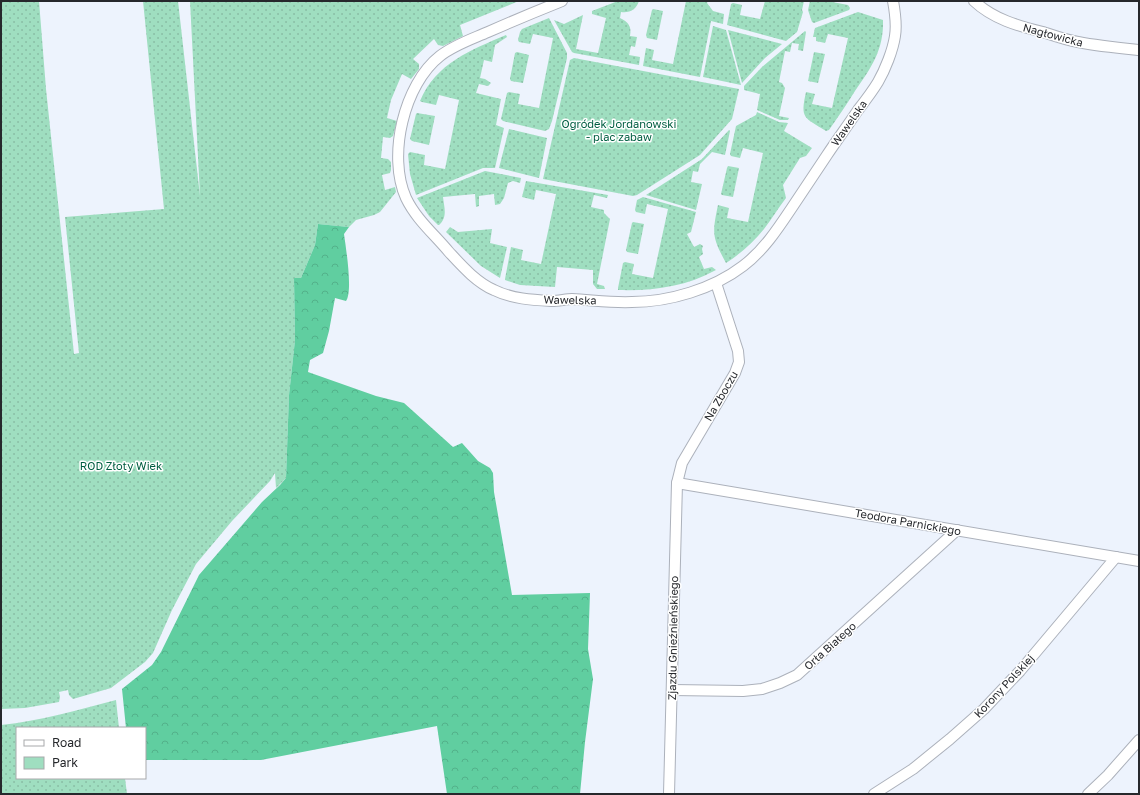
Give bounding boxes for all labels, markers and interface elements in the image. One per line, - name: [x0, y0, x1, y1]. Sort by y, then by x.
- street label: Nagłowicka: [1022, 20, 1085, 49]
- street label: Wawelska: [828, 97, 869, 148]
- park label: Ogródek Jordanowski - plac zabaw: [562, 117, 676, 143]
- street label: Wawelska: [543, 293, 597, 306]
- street label: Na Zboczu: [701, 368, 740, 423]
- park label: ROD Złoty Wiek: [80, 459, 162, 472]
- street label: Teodora Parnickiego: [854, 506, 963, 537]
- street label: Zjazdu Gnieźnieńskiego: [665, 575, 680, 700]
- street label: Orła Białego: [801, 619, 859, 672]
- street label: Korony Polskiej: [971, 651, 1036, 720]
- legend: [16, 727, 146, 779]
- text: Road: [52, 735, 81, 750]
- text: Park: [52, 755, 78, 770]

